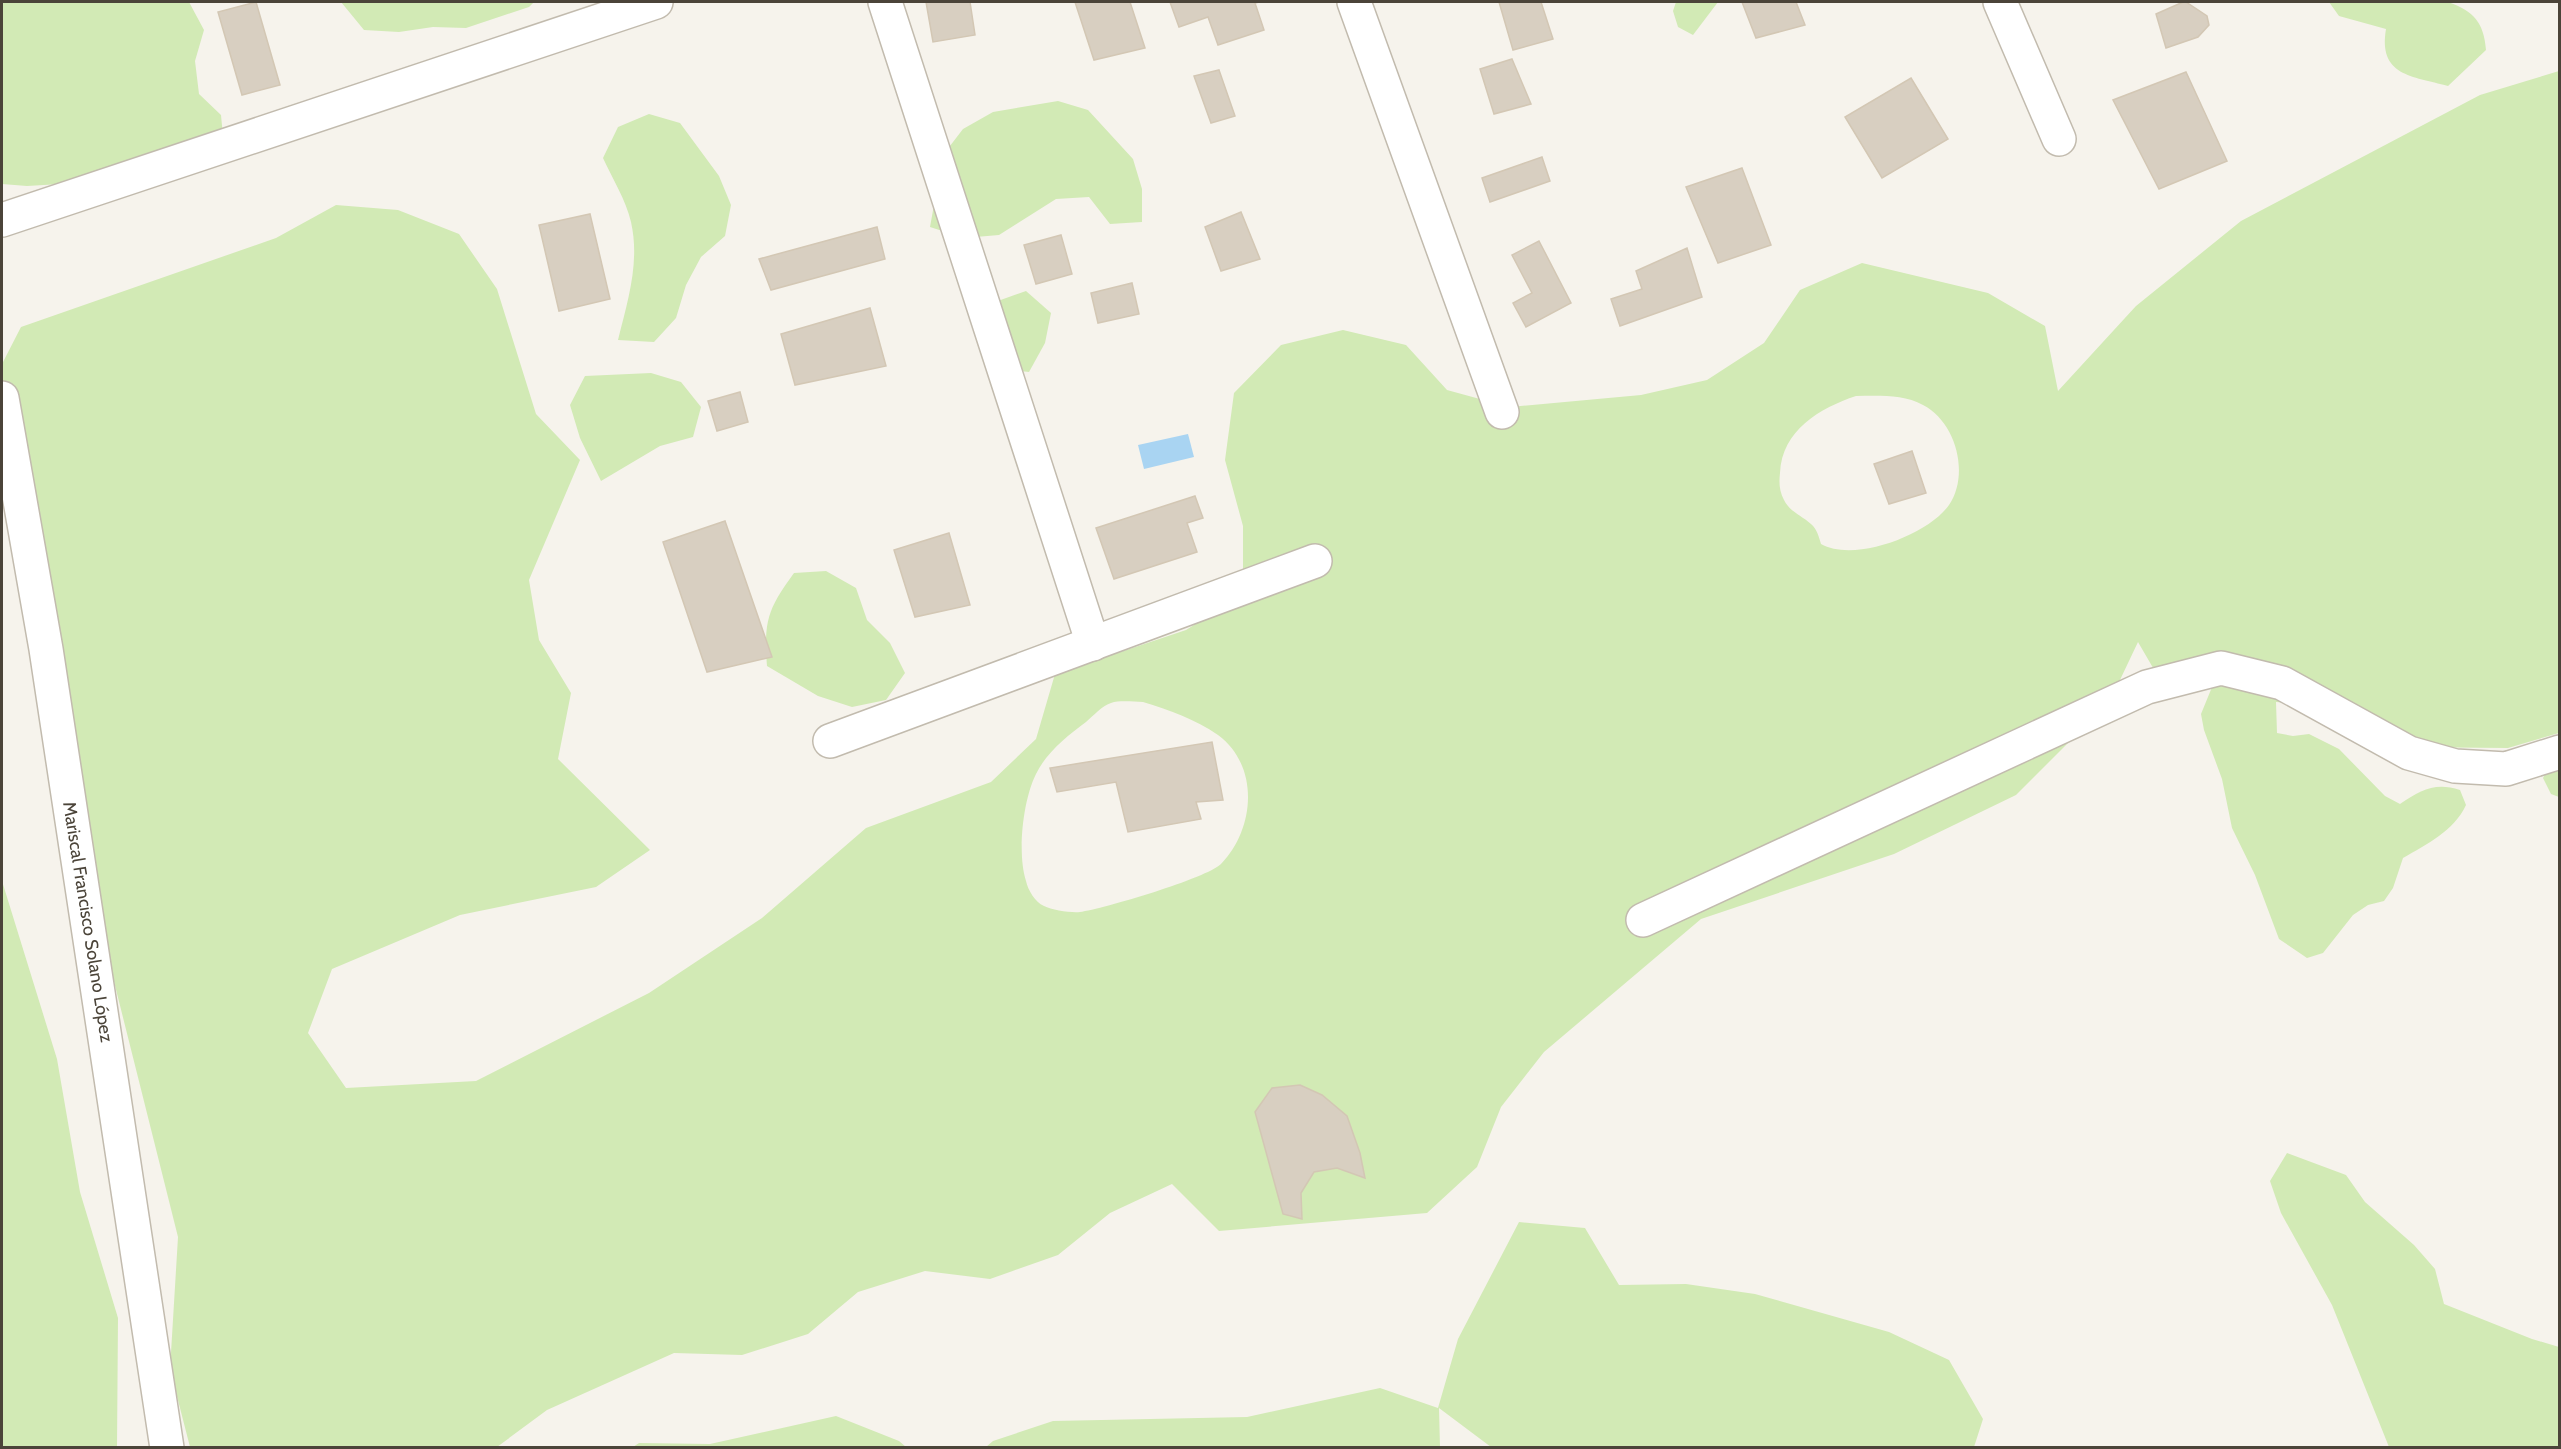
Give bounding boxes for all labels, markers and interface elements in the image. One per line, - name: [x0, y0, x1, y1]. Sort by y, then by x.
- street label: Mariscal Francisco Solano López: [58, 800, 118, 1044]

